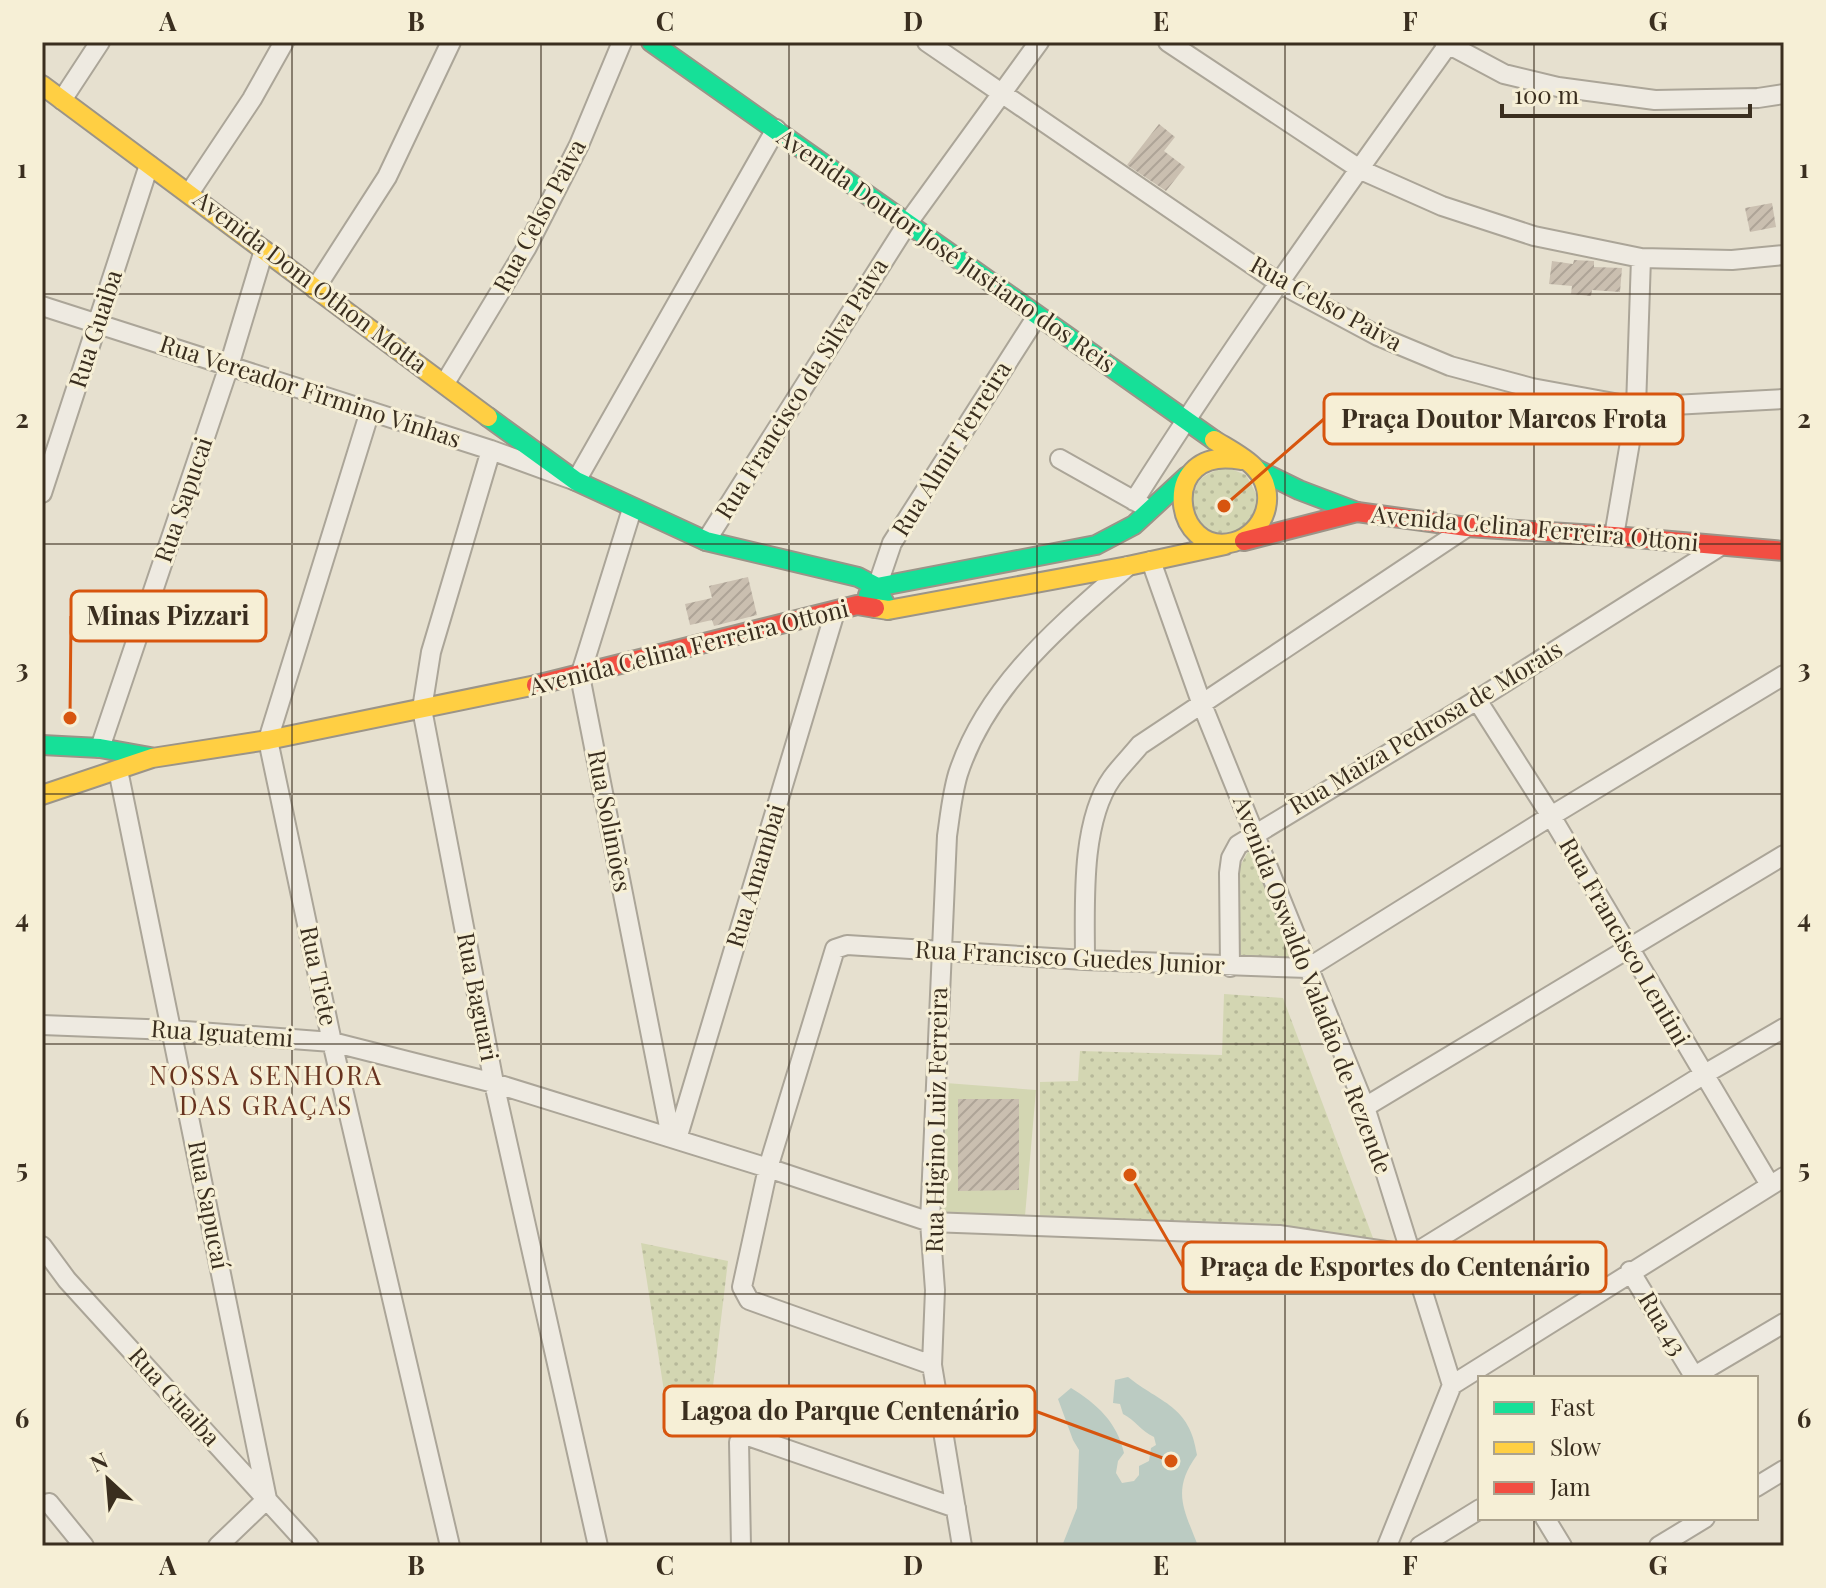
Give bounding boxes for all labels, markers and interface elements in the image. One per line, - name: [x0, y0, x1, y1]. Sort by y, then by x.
- text: A: [158, 3, 177, 38]
- text: B: [407, 3, 425, 38]
- text: C: [656, 3, 674, 38]
- text: D: [903, 3, 923, 38]
- text: E: [1153, 3, 1169, 38]
- text: F: [1402, 3, 1418, 38]
- text: G: [1648, 3, 1668, 38]
- scale bar: [1502, 68, 1750, 118]
- text: 100 m: [1514, 78, 1579, 110]
- street label: Avenida Doutor José Justiano dos Reis: [771, 119, 1122, 379]
- street label: Rua Celso Paiva: [484, 133, 592, 297]
- text: 1: [17, 150, 27, 185]
- text: 1: [1799, 150, 1809, 185]
- street label: Avenida Dom Othon Motta: [187, 181, 435, 379]
- street label: Rua Celso Paiva: [1245, 247, 1409, 357]
- street label: Rua Francisco da Silva Paiva: [707, 251, 894, 524]
- street label: Rua Guaiba: [60, 265, 128, 392]
- street label: Rua Vereador Firmino Vinhas: [156, 326, 465, 454]
- street label: Rua Almir Ferreira: [884, 354, 1017, 542]
- callout: Praça Doutor Marcos Frota: [1324, 394, 1683, 444]
- text: 2: [15, 400, 29, 435]
- text: Praça Doutor Marcos Frota: [1341, 400, 1667, 435]
- text: 2: [1797, 400, 1811, 435]
- street label: Rua Sapucai: [146, 432, 218, 566]
- street label: Avenida Celina Ferreira Ottoni: [1369, 497, 1700, 557]
- callout: Minas Pizzari: [71, 591, 266, 641]
- street label: Avenida Celina Ferreira Ottoni: [524, 591, 852, 702]
- text: Minas Pizzari: [86, 597, 250, 632]
- street label: Rua Maiza Pedrosa de Morais: [1282, 632, 1568, 821]
- text: 3: [16, 650, 28, 685]
- text: 3: [1798, 650, 1810, 685]
- street label: Rua Solimões: [581, 747, 640, 894]
- street label: Avenida Oswaldo Valadão de Rezende: [1226, 790, 1401, 1178]
- street label: Rua Amambai: [717, 800, 791, 951]
- street label: Rua Francisco Lentini: [1553, 831, 1698, 1051]
- text: 4: [15, 900, 29, 935]
- text: 4: [1797, 900, 1811, 935]
- street label: Rua Tiete: [294, 923, 346, 1028]
- street label: Rua Baguari: [451, 930, 507, 1064]
- street label: Rua Francisco Guedes Junior: [914, 932, 1226, 980]
- street label: Rua Higino Luiz Ferreira: [917, 987, 953, 1253]
- street label: Rua Iguatemi: [150, 1011, 294, 1053]
- district label: NOSSA SENHORA DAS GRAÇAS: [149, 1057, 383, 1122]
- street label: Rua Sapucaí: [182, 1137, 238, 1272]
- text: 5: [16, 1150, 28, 1185]
- text: 5: [1798, 1150, 1810, 1185]
- callout: Praça de Esportes do Centenário: [1183, 1242, 1606, 1292]
- text: Praça de Esportes do Centenário: [1200, 1248, 1590, 1283]
- street label: Rua 43: [1632, 1285, 1695, 1361]
- street label: Rua Guaiba: [123, 1339, 228, 1452]
- legend: [1478, 1376, 1758, 1520]
- callout: Lagoa do Parque Centenário: [664, 1386, 1035, 1436]
- text: Fast: [1550, 1390, 1595, 1422]
- text: Lagoa do Parque Centenário: [680, 1392, 1020, 1427]
- text: 6: [15, 1400, 29, 1435]
- text: 6: [1797, 1400, 1811, 1435]
- text: Slow: [1550, 1430, 1602, 1462]
- north arrow: [68, 1440, 148, 1520]
- text: N: [85, 1444, 113, 1478]
- text: Jam: [1549, 1470, 1591, 1502]
- text: A: [158, 1547, 177, 1582]
- text: B: [407, 1547, 425, 1582]
- text: C: [656, 1547, 674, 1582]
- text: D: [903, 1547, 923, 1582]
- text: E: [1153, 1547, 1169, 1582]
- text: F: [1402, 1547, 1418, 1582]
- text: G: [1648, 1547, 1668, 1582]

